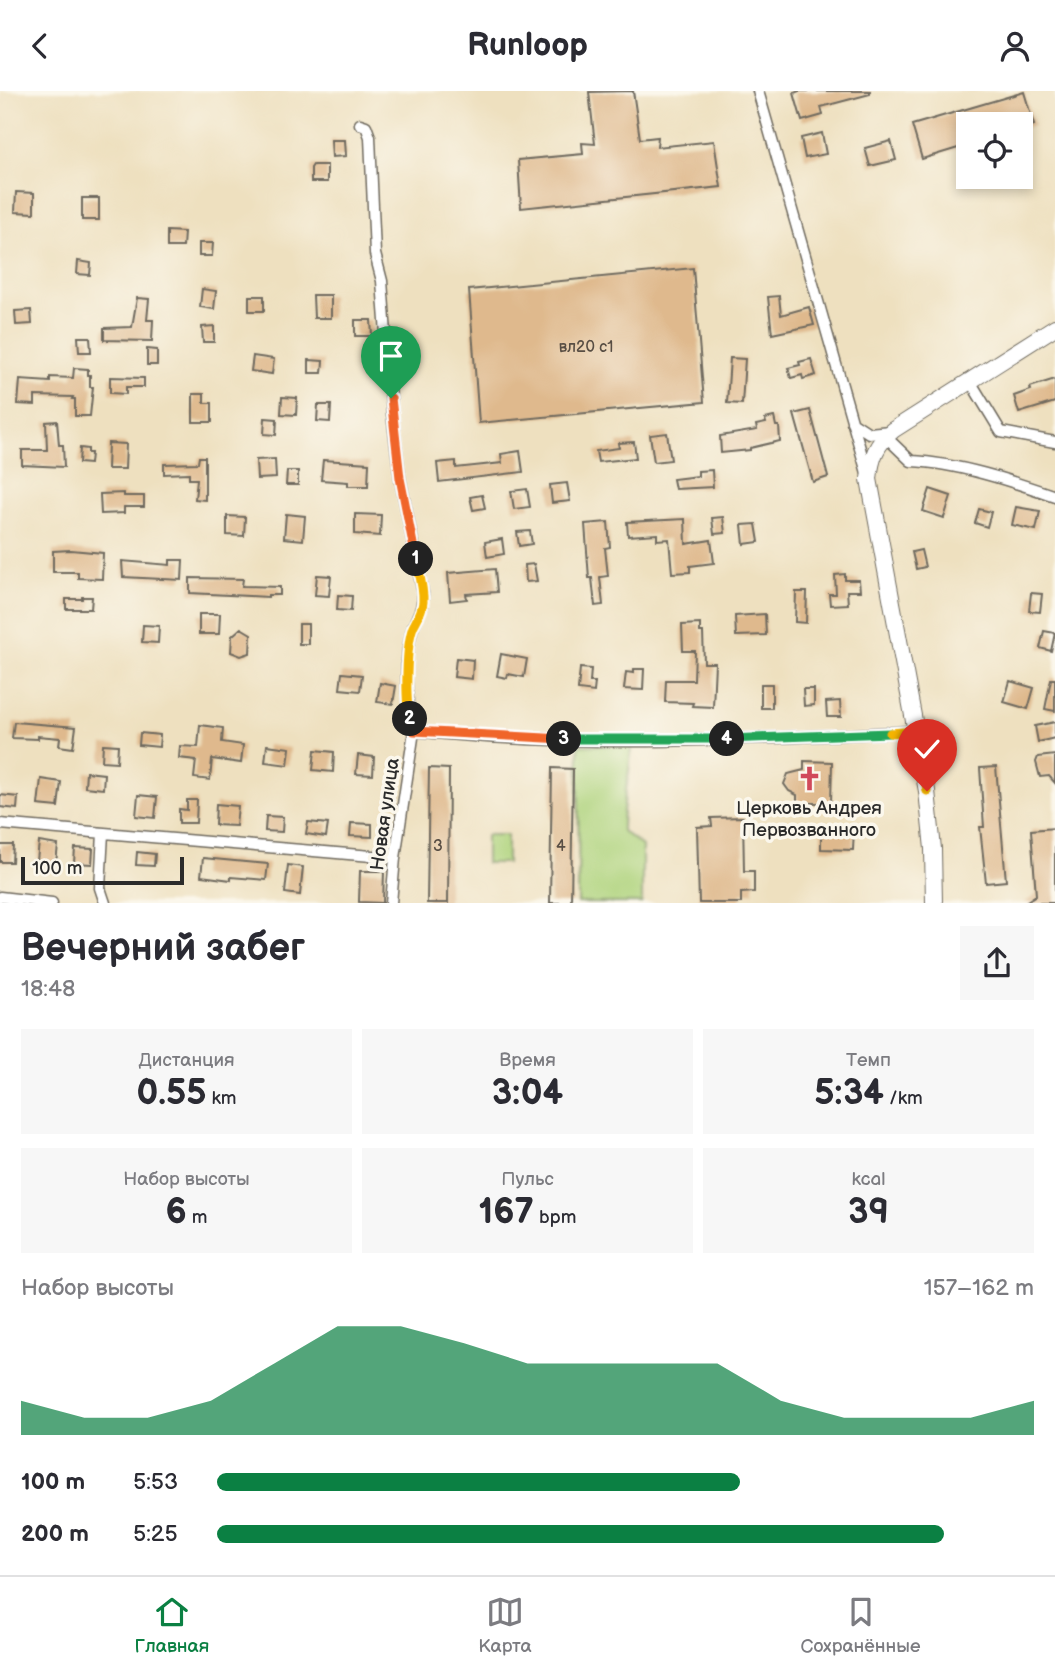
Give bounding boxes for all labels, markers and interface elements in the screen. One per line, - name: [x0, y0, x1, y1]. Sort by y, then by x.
- text: Runloop: [467, 26, 588, 65]
- icon: back: [21, 27, 59, 65]
- icon: person: [996, 27, 1034, 65]
- map controls: [956, 112, 1033, 189]
- button: locate: [956, 112, 1033, 189]
- pin: [361, 326, 421, 398]
- icon: arrive: [372, 337, 410, 375]
- house number: вл20 с1: [559, 338, 613, 357]
- pin: 1: [398, 541, 434, 577]
- text: 1: [412, 547, 420, 570]
- pin: 2: [392, 701, 428, 737]
- text: 2: [404, 707, 415, 730]
- pin: [897, 719, 957, 791]
- pin: 3: [546, 721, 582, 757]
- pin: 4: [710, 721, 744, 757]
- text: 3: [558, 727, 569, 750]
- text: 4: [721, 727, 732, 750]
- icon: check: [908, 730, 946, 768]
- street label: Новая улица: [366, 756, 405, 872]
- church icon: Церковь Андрея Первозванного: [795, 765, 823, 793]
- place label: Церковь Андрея Первозванного: [736, 797, 882, 842]
- house number: 3: [433, 837, 443, 856]
- house number: 4: [556, 837, 566, 856]
- scale bar: [21, 854, 184, 886]
- text: 100 m: [32, 857, 83, 880]
- text: Вечерний забег: [21, 926, 305, 971]
- button: share: [960, 926, 1034, 1000]
- text: 18:48: [21, 975, 75, 1003]
- text: Дистанция: [138, 1049, 235, 1072]
- text: Время: [499, 1049, 556, 1072]
- text: Темп: [846, 1049, 891, 1072]
- text: 0.55: [136, 1072, 206, 1115]
- text: 3:04: [492, 1072, 563, 1115]
- text: 5:34: [814, 1072, 884, 1115]
- text: km: [206, 1087, 237, 1110]
- text: /km: [884, 1087, 923, 1110]
- text: Набор высоты: [123, 1168, 250, 1191]
- text: Пульс: [501, 1168, 554, 1191]
- text: kcal: [851, 1168, 886, 1191]
- text: 6: [165, 1191, 187, 1234]
- text: 167: [479, 1191, 534, 1234]
- text: 39: [848, 1191, 889, 1234]
- text: m: [187, 1206, 208, 1229]
- text: bpm: [534, 1206, 576, 1229]
- text: Набор высоты: [21, 1274, 174, 1302]
- text: 157–162 m: [924, 1274, 1034, 1302]
- text: 100 m: [21, 1468, 85, 1496]
- text: 5:53: [133, 1468, 178, 1496]
- text: 200 m: [21, 1520, 89, 1548]
- text: 5:25: [133, 1520, 178, 1548]
- tab: Главная: [134, 1593, 209, 1658]
- tab: Карта: [478, 1593, 532, 1658]
- tab: Сохранённые: [801, 1593, 921, 1658]

